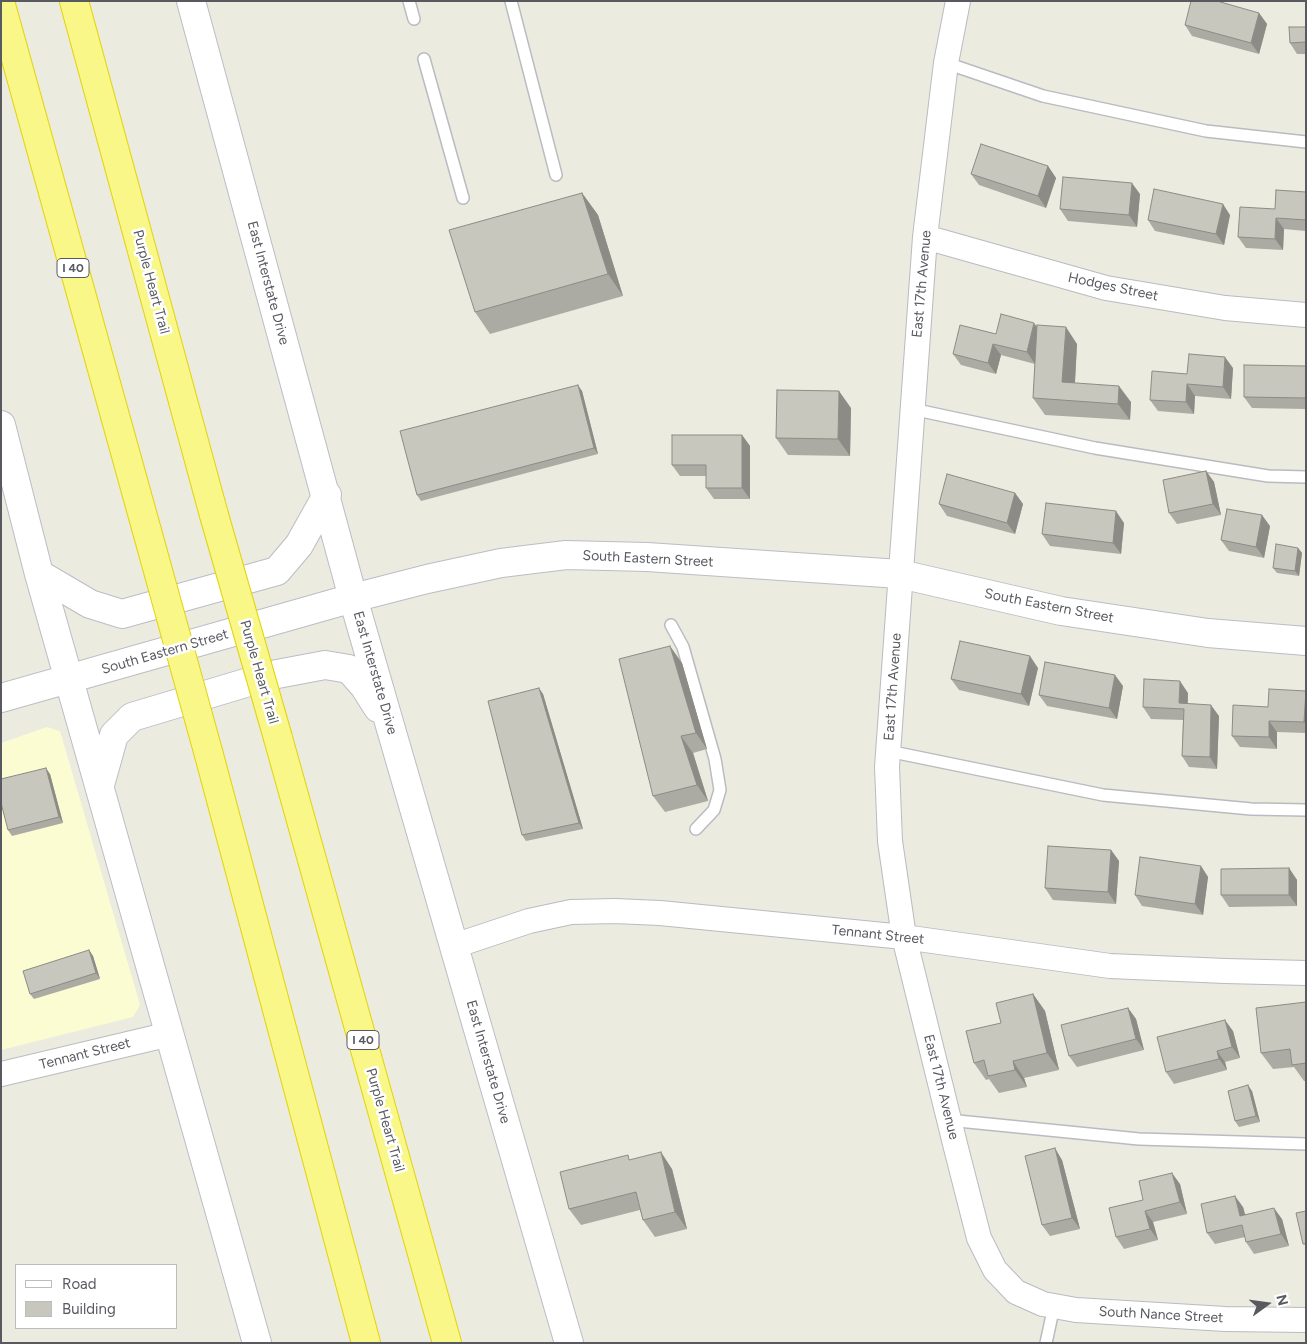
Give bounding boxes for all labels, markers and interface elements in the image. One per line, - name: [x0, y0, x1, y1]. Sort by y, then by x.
- street label: East Interstate Drive: [243, 219, 293, 347]
- street label: Purple Heart Trail: [129, 228, 173, 336]
- street label: East 17th Avenue: [909, 230, 935, 338]
- road number: I 40: [57, 258, 89, 278]
- street label: Hodges Street: [1066, 269, 1160, 305]
- street label: South Eastern Street: [582, 547, 714, 571]
- street label: South Eastern Street: [983, 585, 1115, 627]
- street label: East Interstate Drive: [349, 609, 401, 737]
- street label: Purple Heart Trail: [236, 618, 282, 726]
- street label: South Eastern Street: [100, 626, 230, 678]
- street label: East 17th Avenue: [881, 633, 905, 741]
- street label: Tennant Street: [831, 922, 925, 948]
- street label: East Interstate Drive: [462, 998, 514, 1126]
- road number: I 40: [347, 1030, 379, 1050]
- street label: East 17th Avenue: [920, 1033, 962, 1141]
- street label: Tennant Street: [38, 1035, 132, 1073]
- street label: Purple Heart Trail: [362, 1066, 408, 1174]
- legend: [15, 1264, 178, 1329]
- text: Road: [62, 1275, 97, 1293]
- north arrow: [1242, 1279, 1292, 1329]
- text: N: [1272, 1293, 1292, 1308]
- text: Building: [62, 1300, 116, 1318]
- street label: South Nance Street: [1098, 1303, 1224, 1327]

